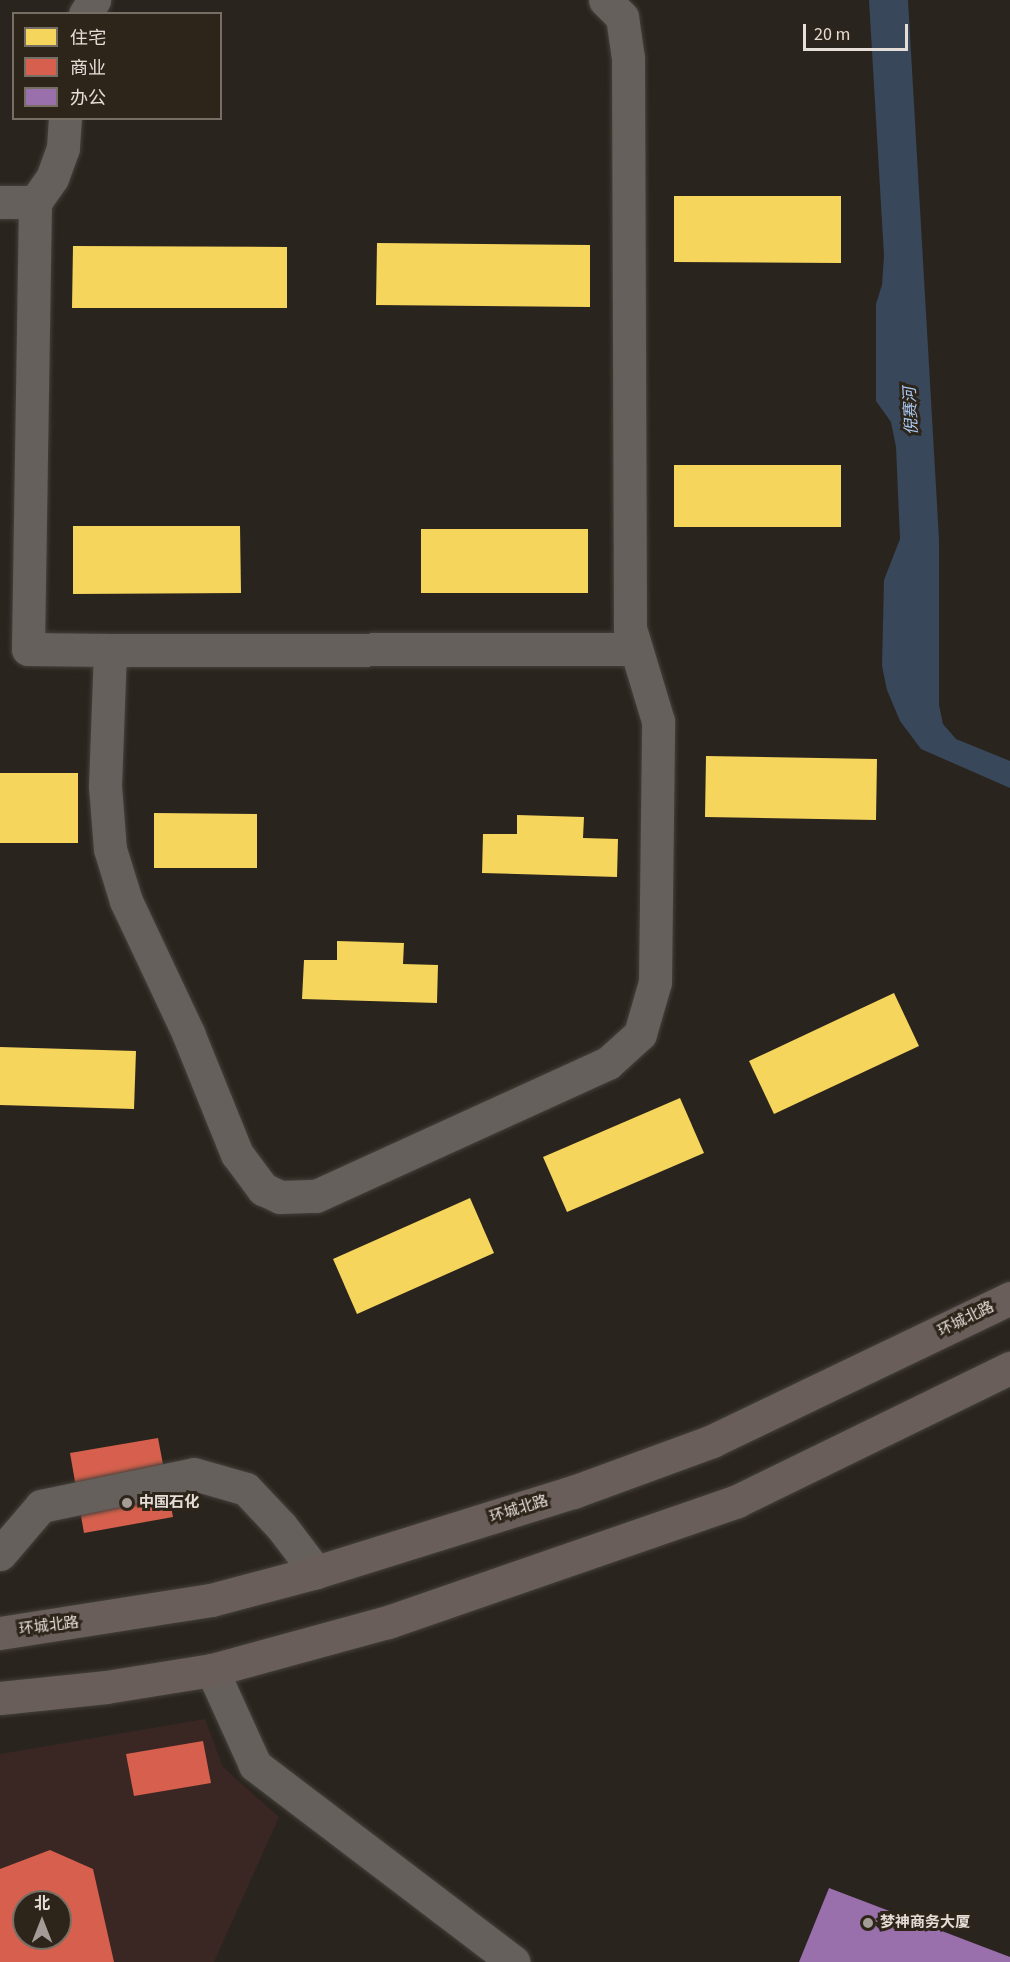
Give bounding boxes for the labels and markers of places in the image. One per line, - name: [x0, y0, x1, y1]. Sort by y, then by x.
- place label: 中国石化: [139, 1494, 199, 1512]
- marker: 中国石化: [120, 1496, 134, 1510]
- place label: 梦神商务大厦: [880, 1914, 970, 1932]
- marker: 梦神商务大厦: [861, 1916, 875, 1930]

